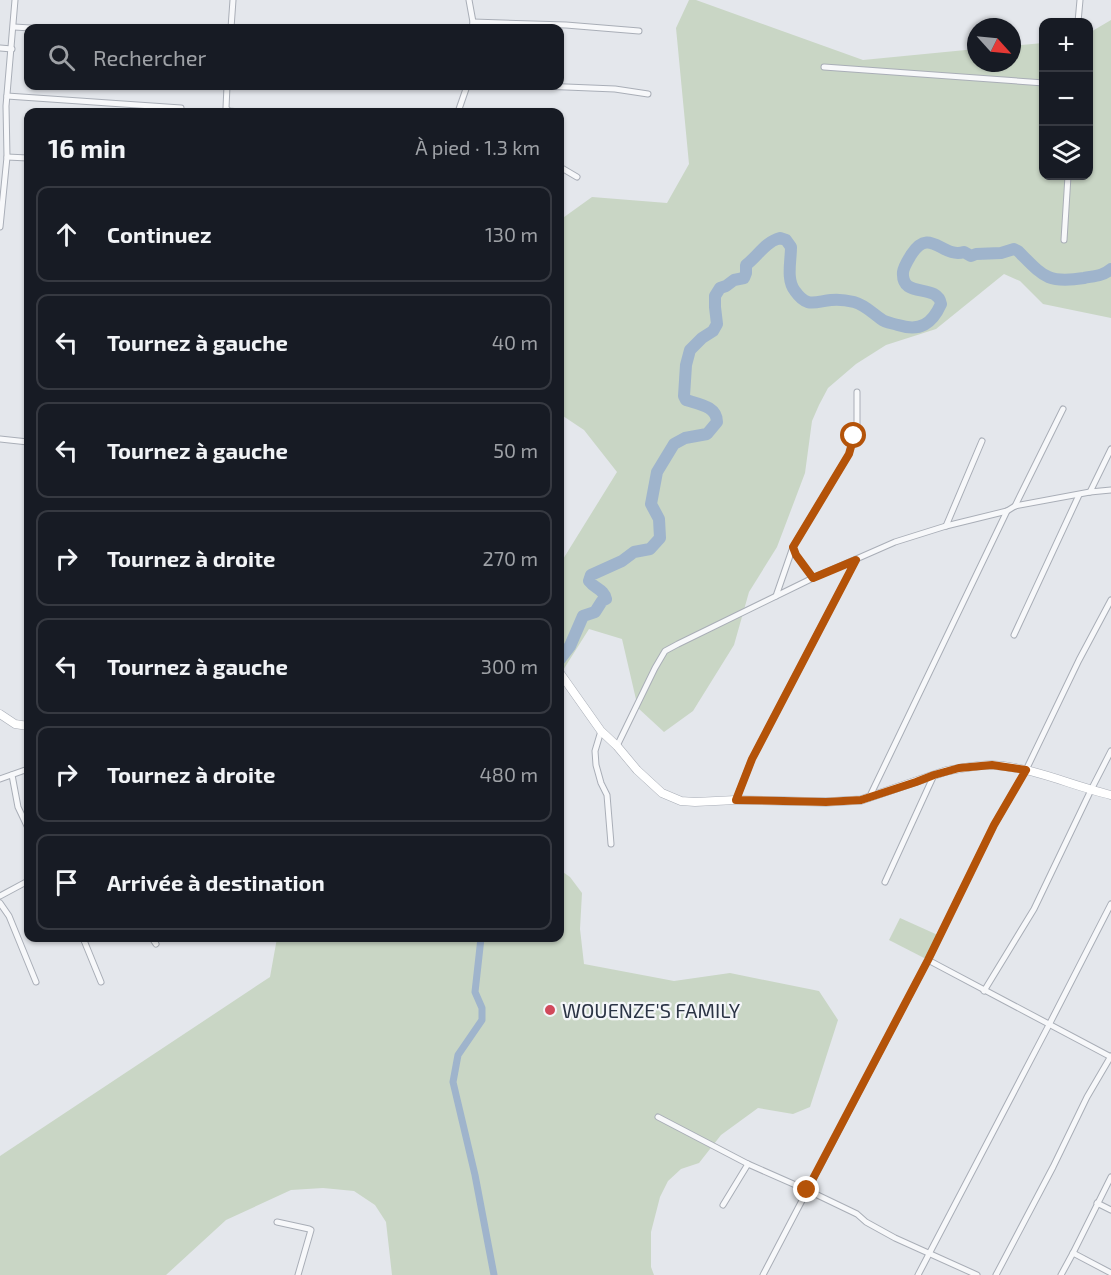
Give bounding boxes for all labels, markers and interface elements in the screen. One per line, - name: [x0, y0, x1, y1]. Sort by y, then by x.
- north arrow: [967, 18, 1021, 72]
- map controls: [1039, 18, 1093, 180]
- button: +: [1039, 18, 1093, 72]
- search box: [24, 24, 564, 90]
- icon: search: [45, 41, 78, 74]
- text: Rechercher: [93, 44, 206, 70]
- button: −: [1039, 72, 1093, 126]
- button: layers: [1039, 126, 1093, 180]
- text: 16 min: [48, 132, 126, 163]
- text: À pied · 1.3 km: [415, 135, 540, 159]
- icon: ahead: [50, 218, 83, 251]
- text: Continuez: [107, 221, 211, 247]
- text: 130 m: [485, 222, 538, 246]
- icon: left: [50, 326, 83, 359]
- text: Tournez à gauche: [107, 329, 288, 355]
- text: 40 m: [492, 330, 538, 354]
- route start: [840, 422, 866, 448]
- icon: left: [50, 434, 83, 467]
- text: Tournez à gauche: [107, 437, 288, 463]
- text: 50 m: [493, 438, 538, 462]
- icon: right: [50, 542, 83, 575]
- text: Tournez à droite: [107, 545, 276, 571]
- text: 270 m: [482, 546, 538, 570]
- icon: left: [50, 650, 83, 683]
- text: Tournez à gauche: [107, 653, 288, 679]
- text: 300 m: [481, 654, 538, 678]
- icon: right: [50, 758, 83, 791]
- text: Tournez à droite: [107, 761, 276, 787]
- text: 480 m: [480, 762, 538, 786]
- icon: arrive: [50, 866, 83, 899]
- text: Arrivée à destination: [107, 869, 325, 895]
- place label: WOUENZE'S FAMILY: [562, 998, 741, 1022]
- marker: WOUENZE'S FAMILY: [543, 1003, 557, 1017]
- route end: [793, 1176, 819, 1202]

